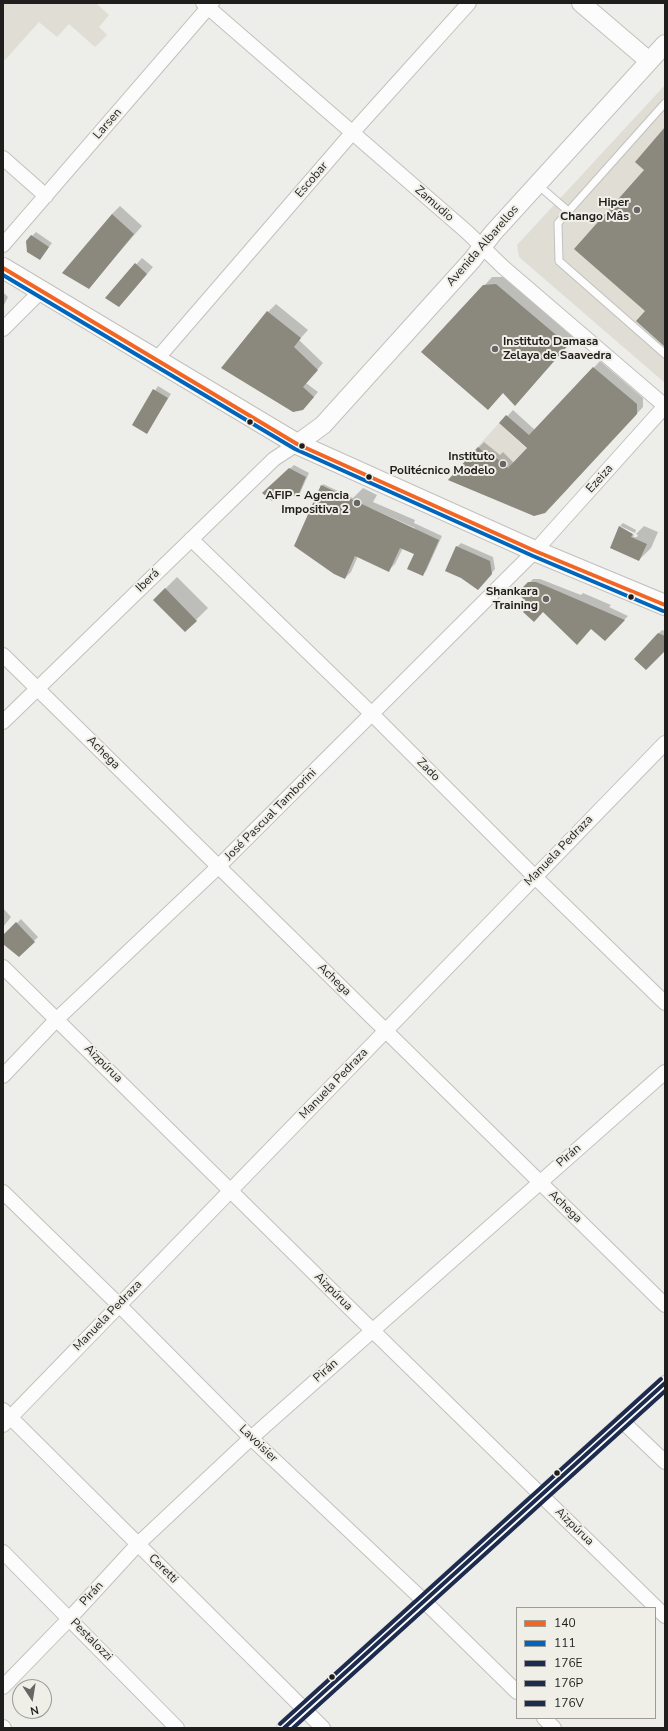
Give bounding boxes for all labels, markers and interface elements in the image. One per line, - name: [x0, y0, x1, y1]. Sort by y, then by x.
- street label: Larsen: [91, 106, 125, 142]
- street label: Escobar: [293, 159, 331, 201]
- street label: Zamudio: [412, 183, 456, 225]
- place label: Hiper Chango Mâs: [560, 196, 629, 224]
- street label: Avenida Albarellos: [444, 203, 522, 289]
- marker: Hiper Chango Mâs: [632, 205, 642, 215]
- place label: Instituto Damasa Zelaya de Saavedra: [503, 335, 612, 363]
- marker: Instituto Damasa Zelaya de Saavedra: [490, 344, 500, 354]
- unlabelled marker: [245, 417, 255, 427]
- unlabelled marker: [297, 441, 307, 451]
- place label: Instituto Politécnico Modelo: [389, 450, 495, 478]
- marker: Instituto Politécnico Modelo: [498, 459, 508, 469]
- street label: Ezeiza: [583, 462, 617, 496]
- unlabelled marker: [364, 472, 374, 482]
- place label: AFIP - Agencia Impositiva 2: [266, 489, 349, 517]
- marker: AFIP - Agencia Impositiva 2: [352, 498, 362, 508]
- street label: Iberá: [133, 566, 163, 596]
- place label: Shankara Training: [486, 585, 538, 613]
- unlabelled marker: [626, 592, 636, 602]
- marker: Shankara Training: [541, 594, 551, 604]
- street label: Achega: [83, 733, 123, 773]
- street label: Zado: [413, 755, 443, 785]
- street label: José Pascual Tamborini: [222, 766, 320, 864]
- street label: Manuela Pedraza: [522, 813, 596, 889]
- street label: Achega: [314, 961, 354, 999]
- street label: Aizpúrua: [81, 1042, 125, 1086]
- street label: Manuela Pedraza: [297, 1046, 371, 1122]
- street label: Pirán: [554, 1141, 584, 1171]
- street label: Achega: [545, 1188, 585, 1226]
- street label: Aizpúrua: [311, 1270, 355, 1314]
- street label: Manuela Pedraza: [71, 1278, 145, 1354]
- street label: Pirán: [311, 1356, 341, 1386]
- street label: Lavoisier: [236, 1422, 280, 1466]
- unlabelled marker: [552, 1468, 562, 1478]
- street label: Aizpúrua: [552, 1505, 596, 1549]
- street label: Ceretti: [145, 1551, 181, 1587]
- street label: Pirán: [77, 1579, 107, 1609]
- legend: [516, 1607, 656, 1719]
- text: 140: [554, 1615, 576, 1631]
- street label: Pestalozzi: [67, 1616, 115, 1664]
- text: 111: [554, 1635, 576, 1651]
- text: 176E: [554, 1655, 583, 1671]
- unlabelled marker: [327, 1672, 337, 1682]
- text: 176P: [554, 1675, 583, 1691]
- north arrow: [12, 1679, 52, 1719]
- text: 176V: [554, 1695, 584, 1711]
- text: N: [29, 1702, 40, 1718]

